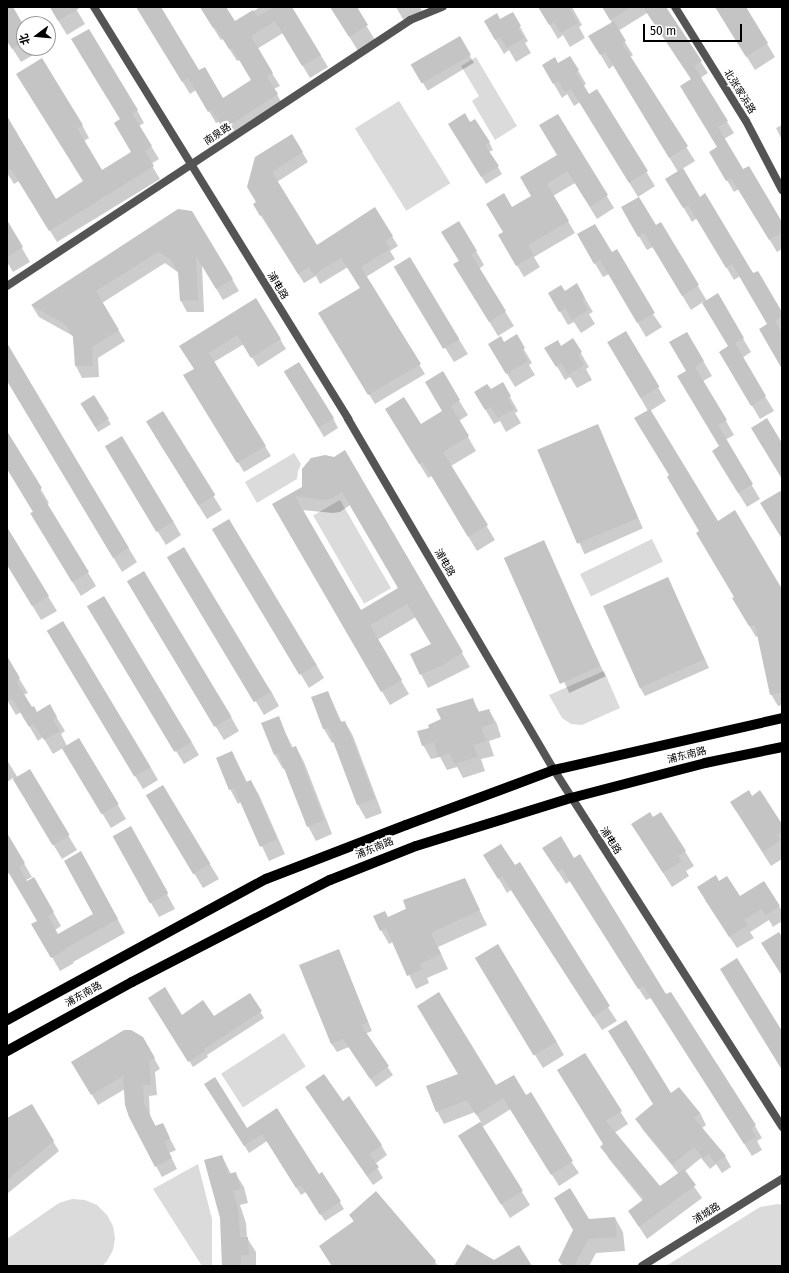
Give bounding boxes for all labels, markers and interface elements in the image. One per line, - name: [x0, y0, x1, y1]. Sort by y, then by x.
- north arrow: [16, 16, 56, 56]
- scale bar: [645, 16, 744, 42]
- text: 50 m: [650, 24, 676, 38]
- text: 北: [17, 32, 33, 46]
- street label: 北张家浜路: [721, 68, 757, 116]
- street label: 南泉路: [202, 122, 234, 148]
- street label: 浦电路: [264, 270, 290, 302]
- street label: 浦电路: [431, 547, 457, 579]
- street label: 浦东南路: [666, 745, 708, 767]
- street label: 浦电路: [597, 825, 623, 857]
- street label: 浦东南路: [354, 836, 396, 862]
- street label: 浦东南路: [64, 980, 104, 1010]
- street label: 浦城路: [691, 1201, 723, 1227]

